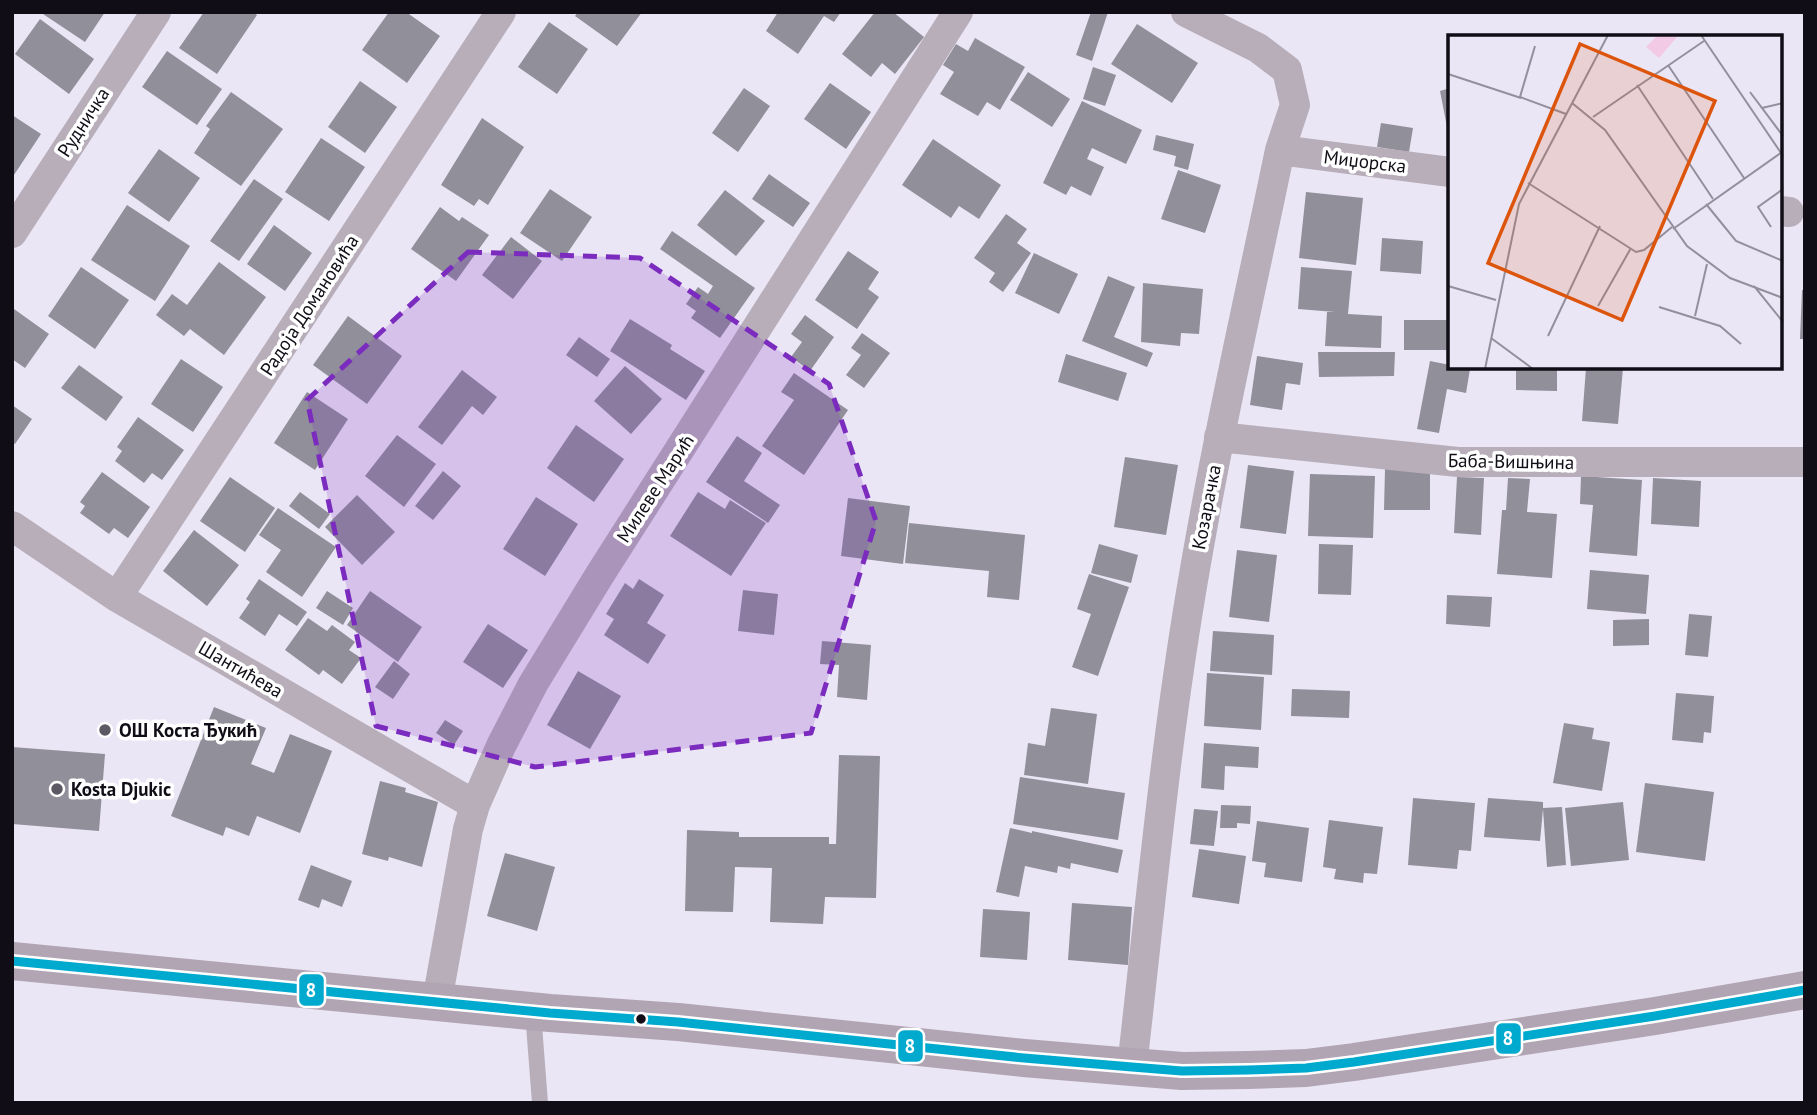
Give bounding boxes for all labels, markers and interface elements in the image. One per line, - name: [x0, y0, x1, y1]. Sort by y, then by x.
- inset map: [1448, 35, 1782, 369]
- street label: Рудничка: [52, 83, 114, 161]
- street label: Миџорска: [1322, 144, 1408, 178]
- street label: Радоја Домановића: [254, 230, 364, 380]
- street label: Милеве Марић: [611, 429, 699, 547]
- street label: Баба-Вишњина: [1448, 448, 1574, 474]
- street label: Козарачка: [1186, 463, 1226, 551]
- street label: Шантићева: [195, 635, 287, 703]
- place label: ОШ Коста Ђукић: [119, 718, 257, 742]
- marker: ОШ Коста Ђукић: [97, 722, 113, 738]
- place label: Kosta Djukic: [71, 777, 171, 801]
- marker: Kosta Djukic: [49, 781, 65, 797]
- line badge: 8: [298, 973, 325, 1007]
- text: 8: [306, 978, 316, 1002]
- unlabelled marker: [634, 1012, 648, 1026]
- line badge: 8: [1495, 1022, 1522, 1055]
- text: 8: [1503, 1026, 1513, 1050]
- line badge: 8: [897, 1029, 924, 1063]
- text: 8: [905, 1034, 915, 1058]

